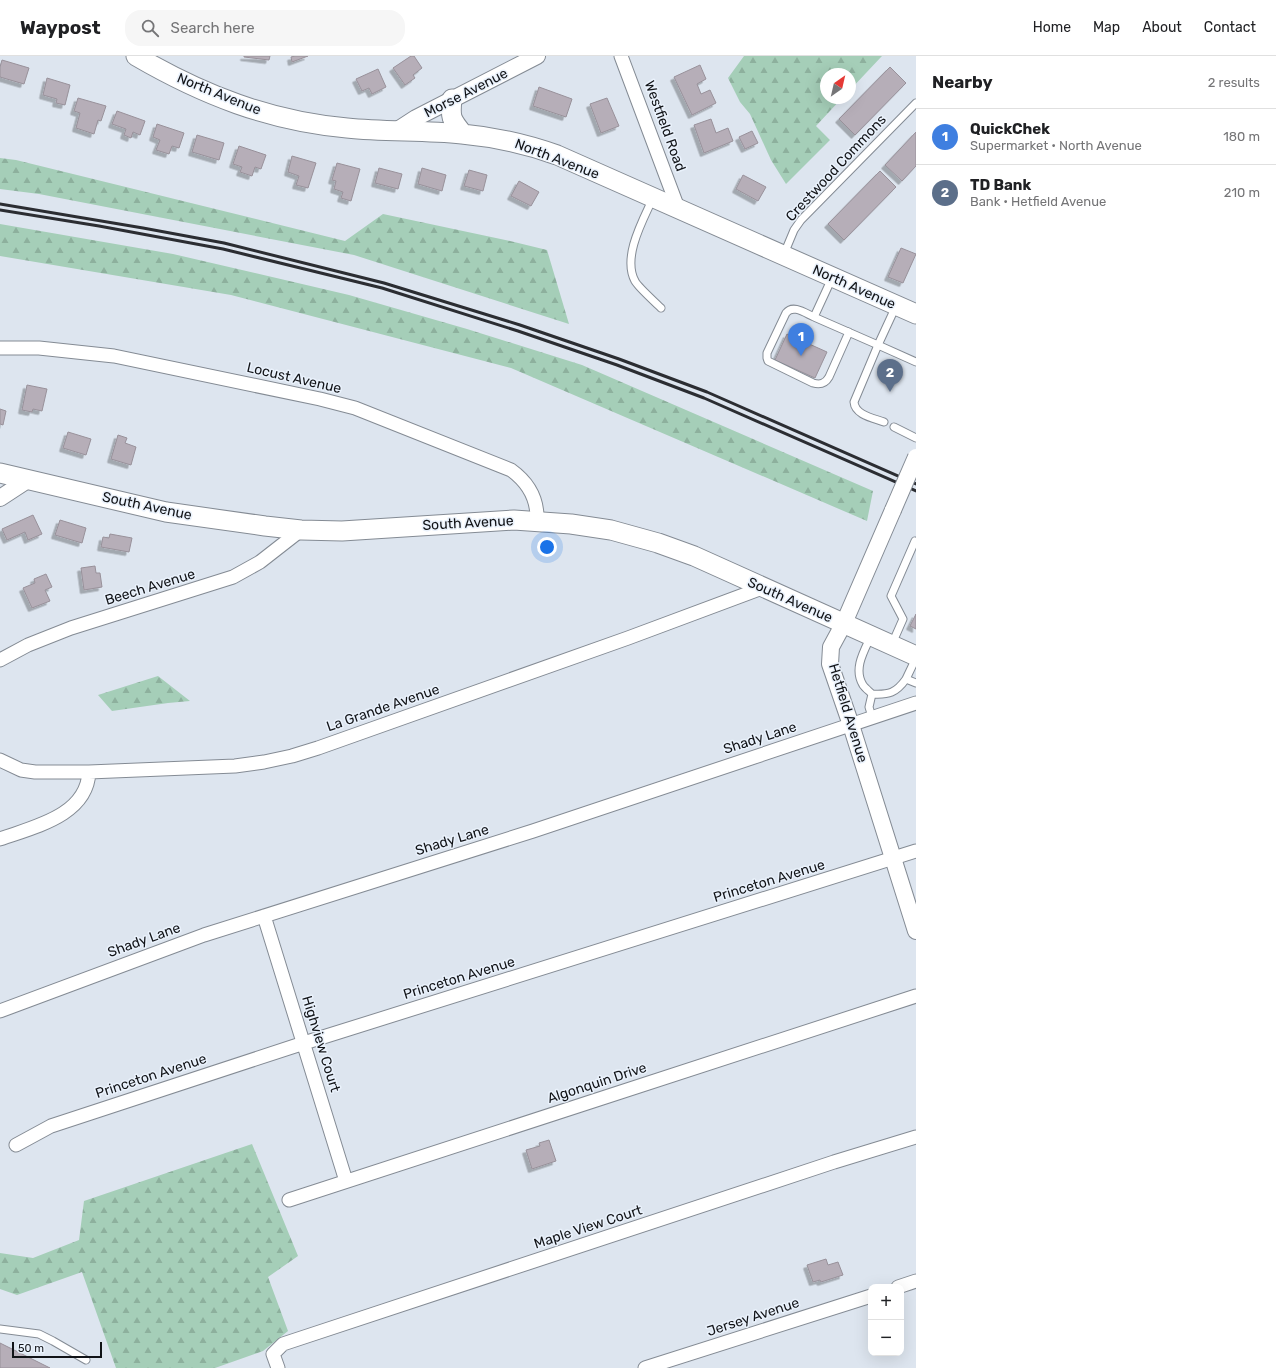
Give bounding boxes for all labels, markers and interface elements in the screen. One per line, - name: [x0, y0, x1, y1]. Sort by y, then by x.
- search box: [125, 10, 405, 46]
- text: Waypost: [20, 16, 101, 39]
- icon: search: [139, 17, 161, 39]
- text: Search here: [171, 19, 255, 37]
- text: Home: [1033, 19, 1071, 36]
- text: Map: [1093, 19, 1120, 36]
- text: About: [1142, 19, 1182, 36]
- text: Contact: [1204, 19, 1256, 36]
- street label: Morse Avenue: [421, 65, 511, 121]
- north arrow: [820, 68, 856, 104]
- street label: North Avenue: [174, 69, 264, 119]
- text: Nearby: [932, 72, 993, 92]
- text: 2 results: [1208, 75, 1260, 90]
- street label: Westfield Road: [641, 78, 689, 174]
- street label: Crestwood Commons: [782, 111, 890, 225]
- text: QuickChek: [970, 120, 1050, 138]
- text: 1: [942, 129, 948, 144]
- text: 180 m: [1223, 129, 1260, 144]
- street label: North Avenue: [512, 135, 602, 183]
- text: Supermarket · North Avenue: [970, 138, 1142, 153]
- text: TD Bank: [970, 176, 1031, 194]
- text: 2: [941, 185, 949, 200]
- text: 210 m: [1224, 185, 1260, 200]
- text: Bank · Hetfield Avenue: [970, 194, 1106, 209]
- street label: North Avenue: [810, 261, 898, 313]
- pin: 1: [788, 323, 814, 356]
- street label: Locust Avenue: [245, 359, 343, 397]
- pin: 2: [877, 359, 903, 392]
- street label: South Avenue: [101, 488, 194, 524]
- street label: South Avenue: [422, 512, 514, 534]
- your location: [537, 537, 557, 557]
- street label: Beech Avenue: [103, 565, 197, 609]
- street label: South Avenue: [745, 574, 835, 626]
- street label: Hetfield Avenue: [825, 661, 871, 765]
- street label: La Grande Avenue: [324, 681, 442, 735]
- street label: Shady Lane: [721, 718, 799, 758]
- street label: Shady Lane: [413, 821, 491, 859]
- street label: Princeton Avenue: [711, 856, 827, 906]
- street label: Shady Lane: [105, 919, 183, 961]
- street label: Princeton Avenue: [401, 953, 517, 1003]
- street label: Highview Court: [298, 994, 344, 1095]
- street label: Princeton Avenue: [93, 1050, 209, 1102]
- street label: Algonquin Drive: [545, 1059, 649, 1107]
- street label: Maple View Court: [532, 1201, 645, 1252]
- map controls: [868, 1284, 904, 1356]
- button: +: [868, 1284, 904, 1320]
- street label: Jersey Avenue: [705, 1294, 802, 1340]
- button: −: [868, 1320, 904, 1356]
- scale bar: [12, 1340, 102, 1359]
- text: 50 m: [18, 1342, 44, 1355]

